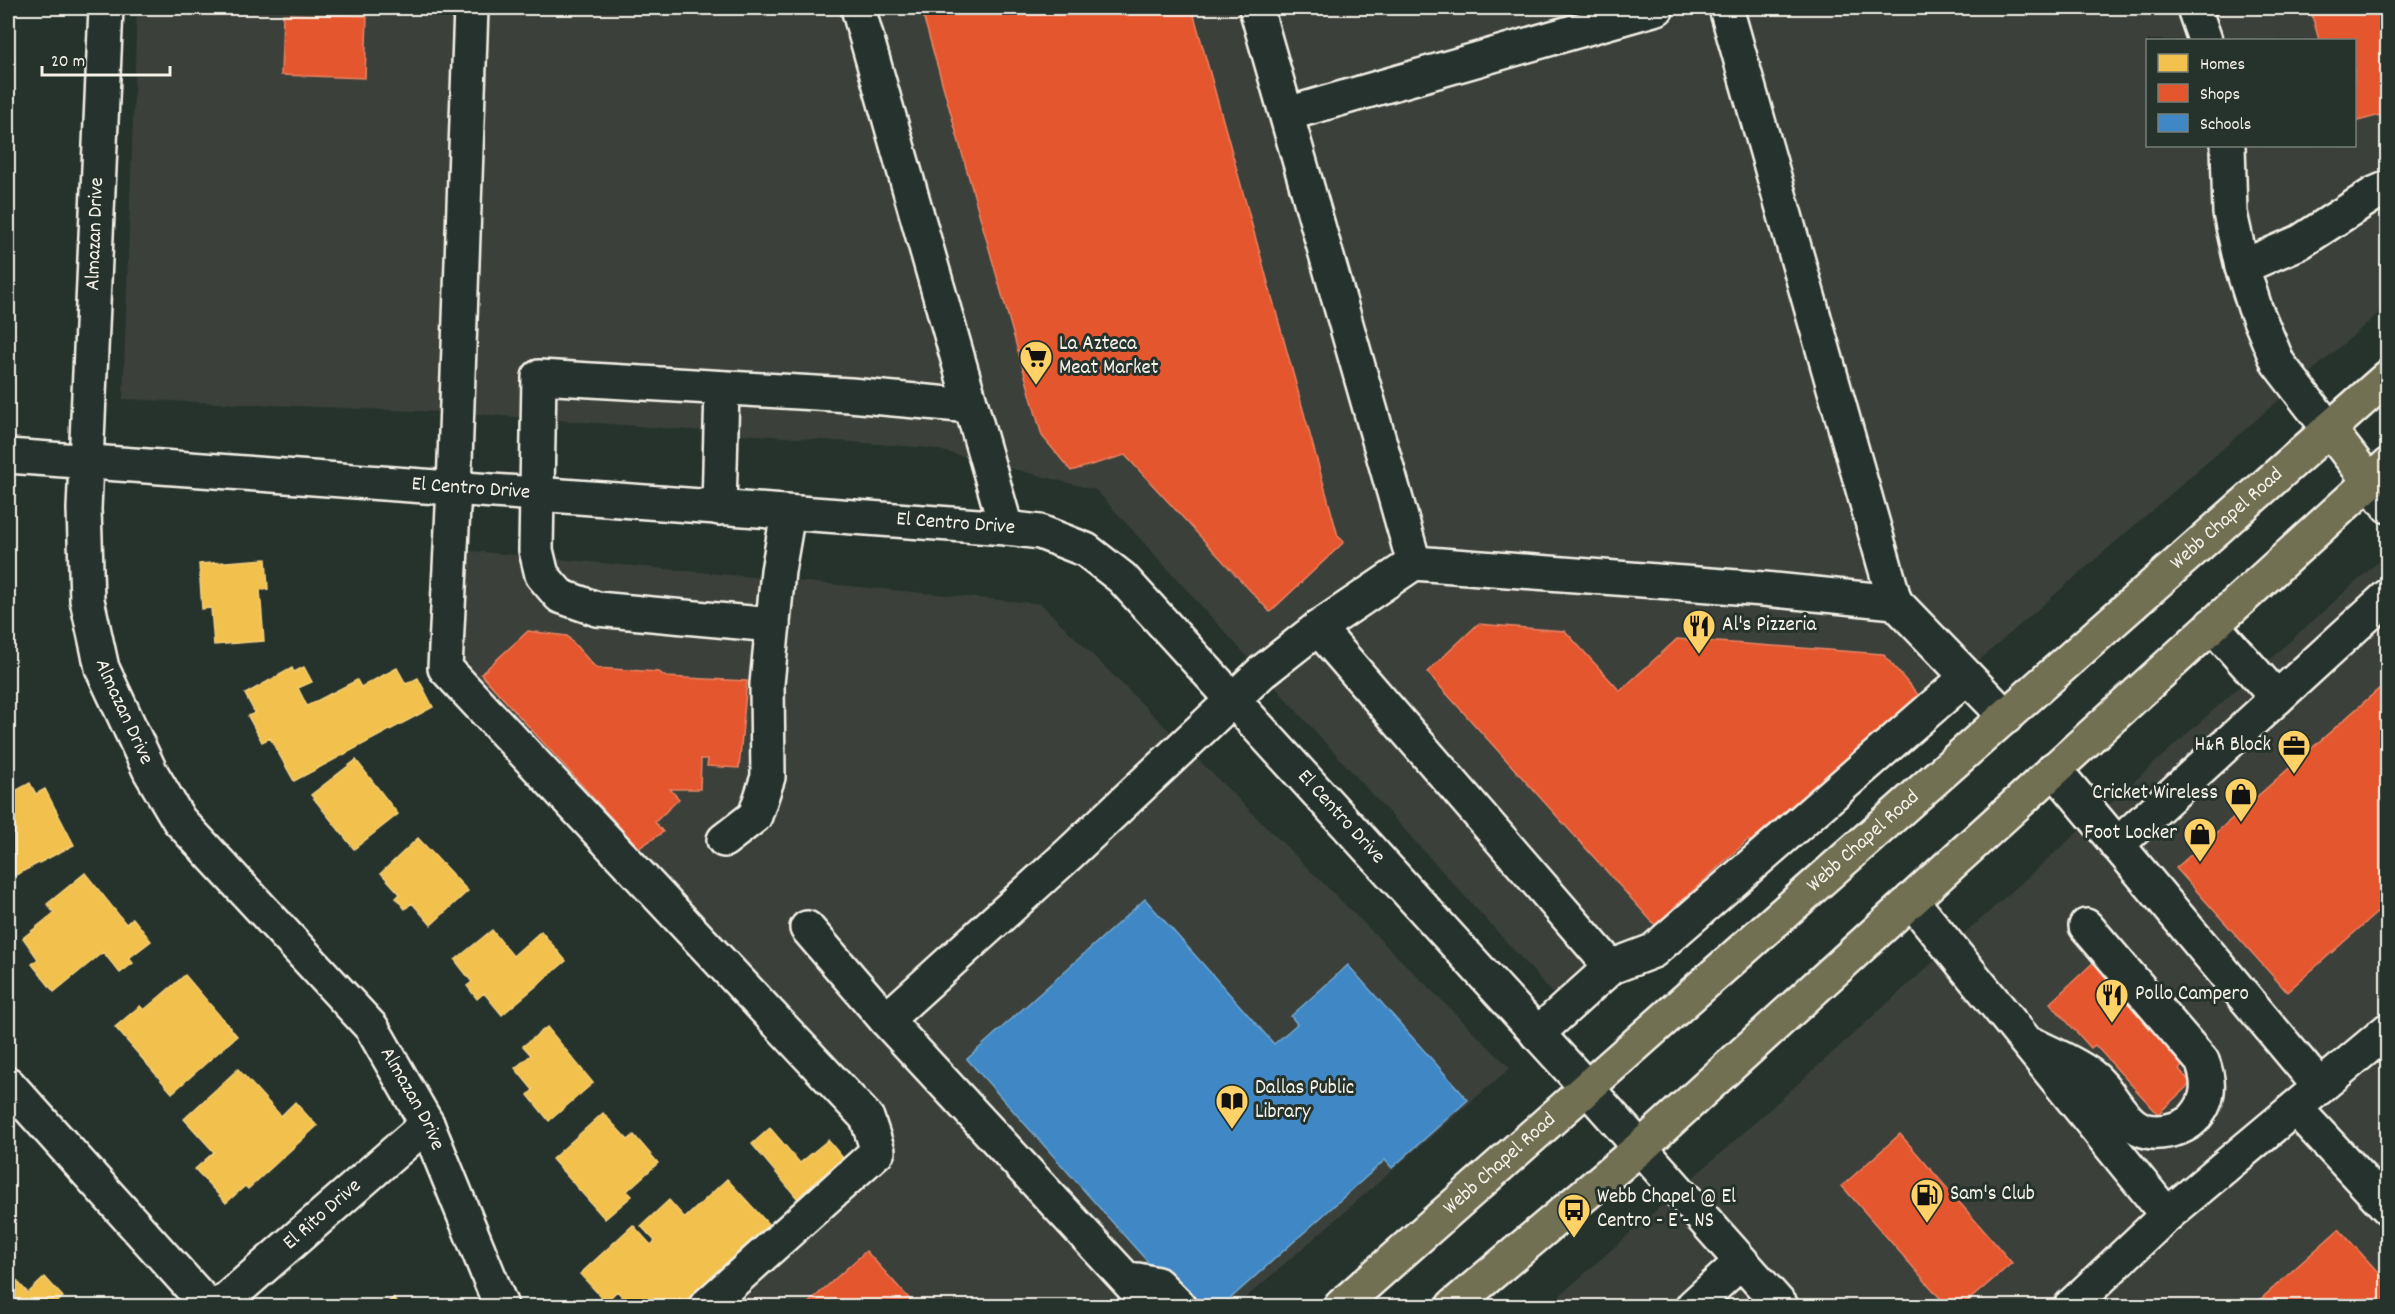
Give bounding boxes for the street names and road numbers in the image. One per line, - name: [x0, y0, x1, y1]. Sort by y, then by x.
- street label: Almazan Drive: [79, 177, 113, 291]
- street label: Webb Chapel Road: [2164, 461, 2291, 578]
- street label: El Centro Drive: [410, 470, 531, 509]
- street label: El Centro Drive: [895, 505, 1017, 544]
- street label: Almazan Drive: [86, 657, 160, 770]
- street label: El Centro Drive: [1289, 763, 1392, 872]
- street label: Webb Chapel Road: [1801, 784, 1927, 900]
- street label: Almazan Drive: [371, 1042, 451, 1155]
- street label: Webb Chapel Road: [1437, 1106, 1563, 1223]
- street label: El Rito Drive: [277, 1172, 369, 1258]

